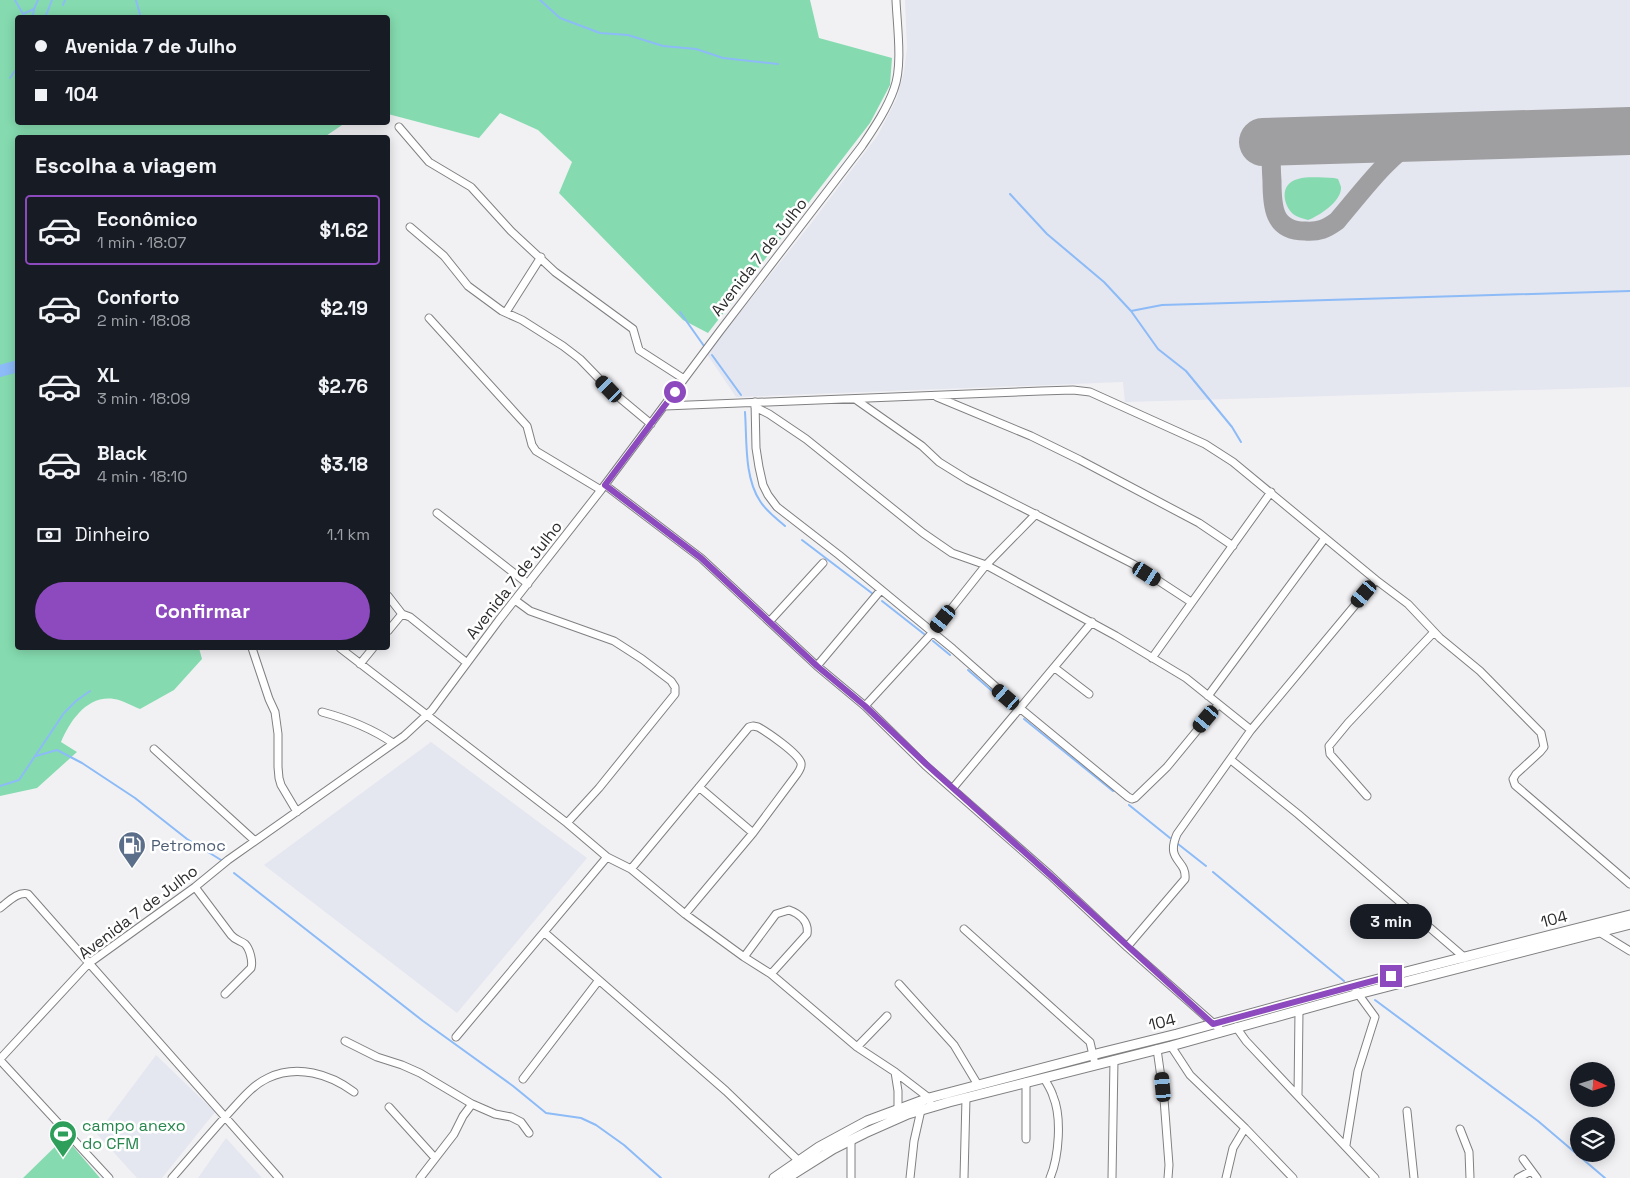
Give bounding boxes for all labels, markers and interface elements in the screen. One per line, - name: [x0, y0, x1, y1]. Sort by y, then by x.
- text: Avenida 7 de Julho: [65, 34, 237, 59]
- text: 104: [65, 82, 98, 107]
- text: Escolha a viagem: [35, 151, 217, 179]
- street label: Avenida 7 de Julho: [706, 194, 812, 320]
- text: Econômico: [97, 207, 198, 232]
- icon: car: [37, 208, 82, 253]
- text: $1.62: [319, 218, 368, 243]
- text: 1 min · 18:07: [97, 232, 186, 253]
- text: Conforto: [97, 285, 179, 310]
- icon: car: [37, 286, 82, 331]
- text: $2.19: [320, 296, 368, 321]
- text: 2 min · 18:08: [97, 310, 190, 331]
- text: XL: [97, 363, 120, 388]
- icon: car: [37, 364, 82, 409]
- car: [593, 373, 624, 405]
- text: $2.76: [318, 374, 368, 399]
- route start: [664, 381, 686, 403]
- text: 3 min · 18:09: [97, 388, 190, 409]
- text: Black: [97, 441, 147, 466]
- icon: car: [37, 442, 82, 487]
- text: $3.18: [320, 452, 368, 477]
- text: 4 min · 18:10: [97, 466, 187, 487]
- street label: Avenida 7 de Julho: [461, 517, 567, 643]
- icon: cash: [35, 521, 63, 549]
- text: Dinheiro: [75, 522, 150, 547]
- text: 1.1 km: [327, 524, 370, 545]
- car: [1130, 560, 1163, 588]
- car: [1348, 578, 1379, 610]
- button: Confirmar: [35, 582, 370, 640]
- car: [927, 603, 958, 635]
- car: [989, 681, 1022, 713]
- car: [1190, 703, 1221, 735]
- fuel station icon: Petromoc: [117, 830, 147, 869]
- place label: Petromoc: [151, 835, 226, 856]
- street label: Avenida 7 de Julho: [74, 860, 202, 964]
- callout: 3 min: [1350, 904, 1432, 938]
- street label: 104: [1538, 905, 1570, 933]
- text: 3 min: [1370, 911, 1412, 932]
- route end: [1380, 965, 1402, 987]
- street label: 104: [1146, 1009, 1178, 1035]
- north arrow: [1570, 1062, 1615, 1108]
- map controls: [1570, 1062, 1615, 1162]
- car: [1154, 1071, 1171, 1103]
- place label: campo anexo do CFM: [82, 1115, 186, 1154]
- button: layers: [1570, 1117, 1615, 1162]
- sports icon: campo anexo do CFM: [48, 1119, 78, 1158]

